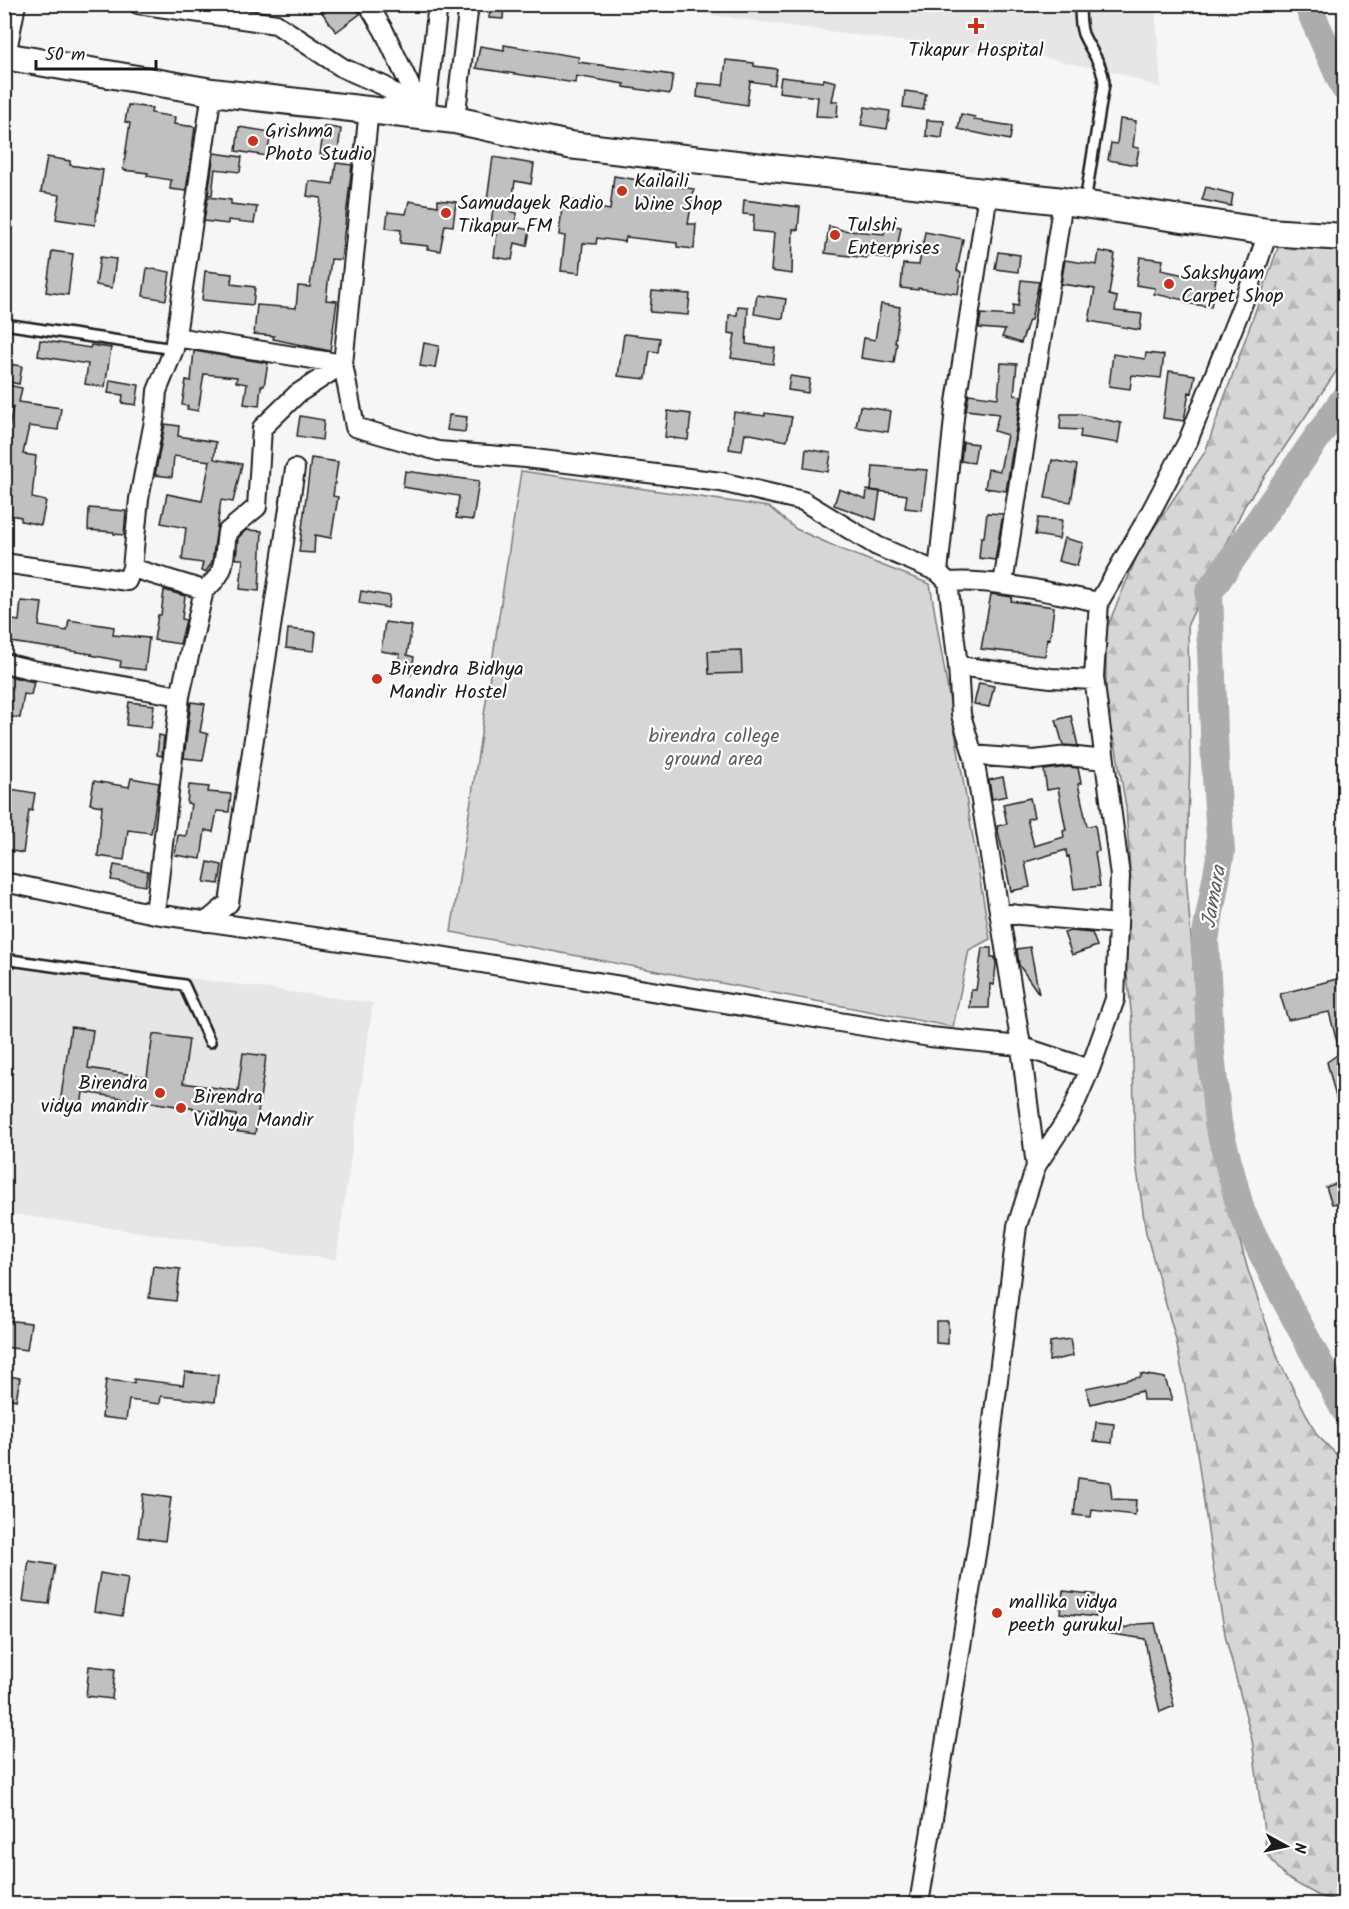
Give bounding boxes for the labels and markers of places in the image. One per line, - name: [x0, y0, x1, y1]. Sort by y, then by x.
- marker: Tikapur Hospital: [967, 17, 985, 35]
- place label: Tikapur Hospital: [908, 35, 1044, 67]
- place label: Grishma Photo Studio: [265, 116, 372, 171]
- marker: Grishma Photo Studio: [246, 134, 260, 148]
- place label: Kailaili Wine Shop: [634, 166, 722, 221]
- marker: Kailaili Wine Shop: [615, 184, 629, 198]
- place label: Samudayek Radio Tikapur FM: [458, 188, 604, 243]
- marker: Samudayek Radio Tikapur FM: [439, 206, 453, 220]
- place label: Tulshi Enterprises: [847, 210, 940, 265]
- marker: Tulshi Enterprises: [828, 228, 842, 242]
- place label: Sakshyam Carpet Shop: [1181, 258, 1284, 313]
- marker: Sakshyam Carpet Shop: [1162, 277, 1176, 291]
- place label: Birendra Bidhya Mandir Hostel: [389, 654, 524, 709]
- marker: Birendra Bidhya Mandir Hostel: [370, 672, 384, 686]
- place label: Birendra vidya mandir: [41, 1068, 149, 1123]
- place label: Birendra Vidhya Mandir: [193, 1082, 314, 1137]
- marker: Birendra vidya mandir: [153, 1086, 167, 1100]
- marker: Birendra Vidhya Mandir: [174, 1101, 188, 1115]
- place label: mallika vidya peeth gurukul: [1008, 1587, 1122, 1642]
- marker: mallika vidya peeth gurukul: [990, 1606, 1004, 1620]

